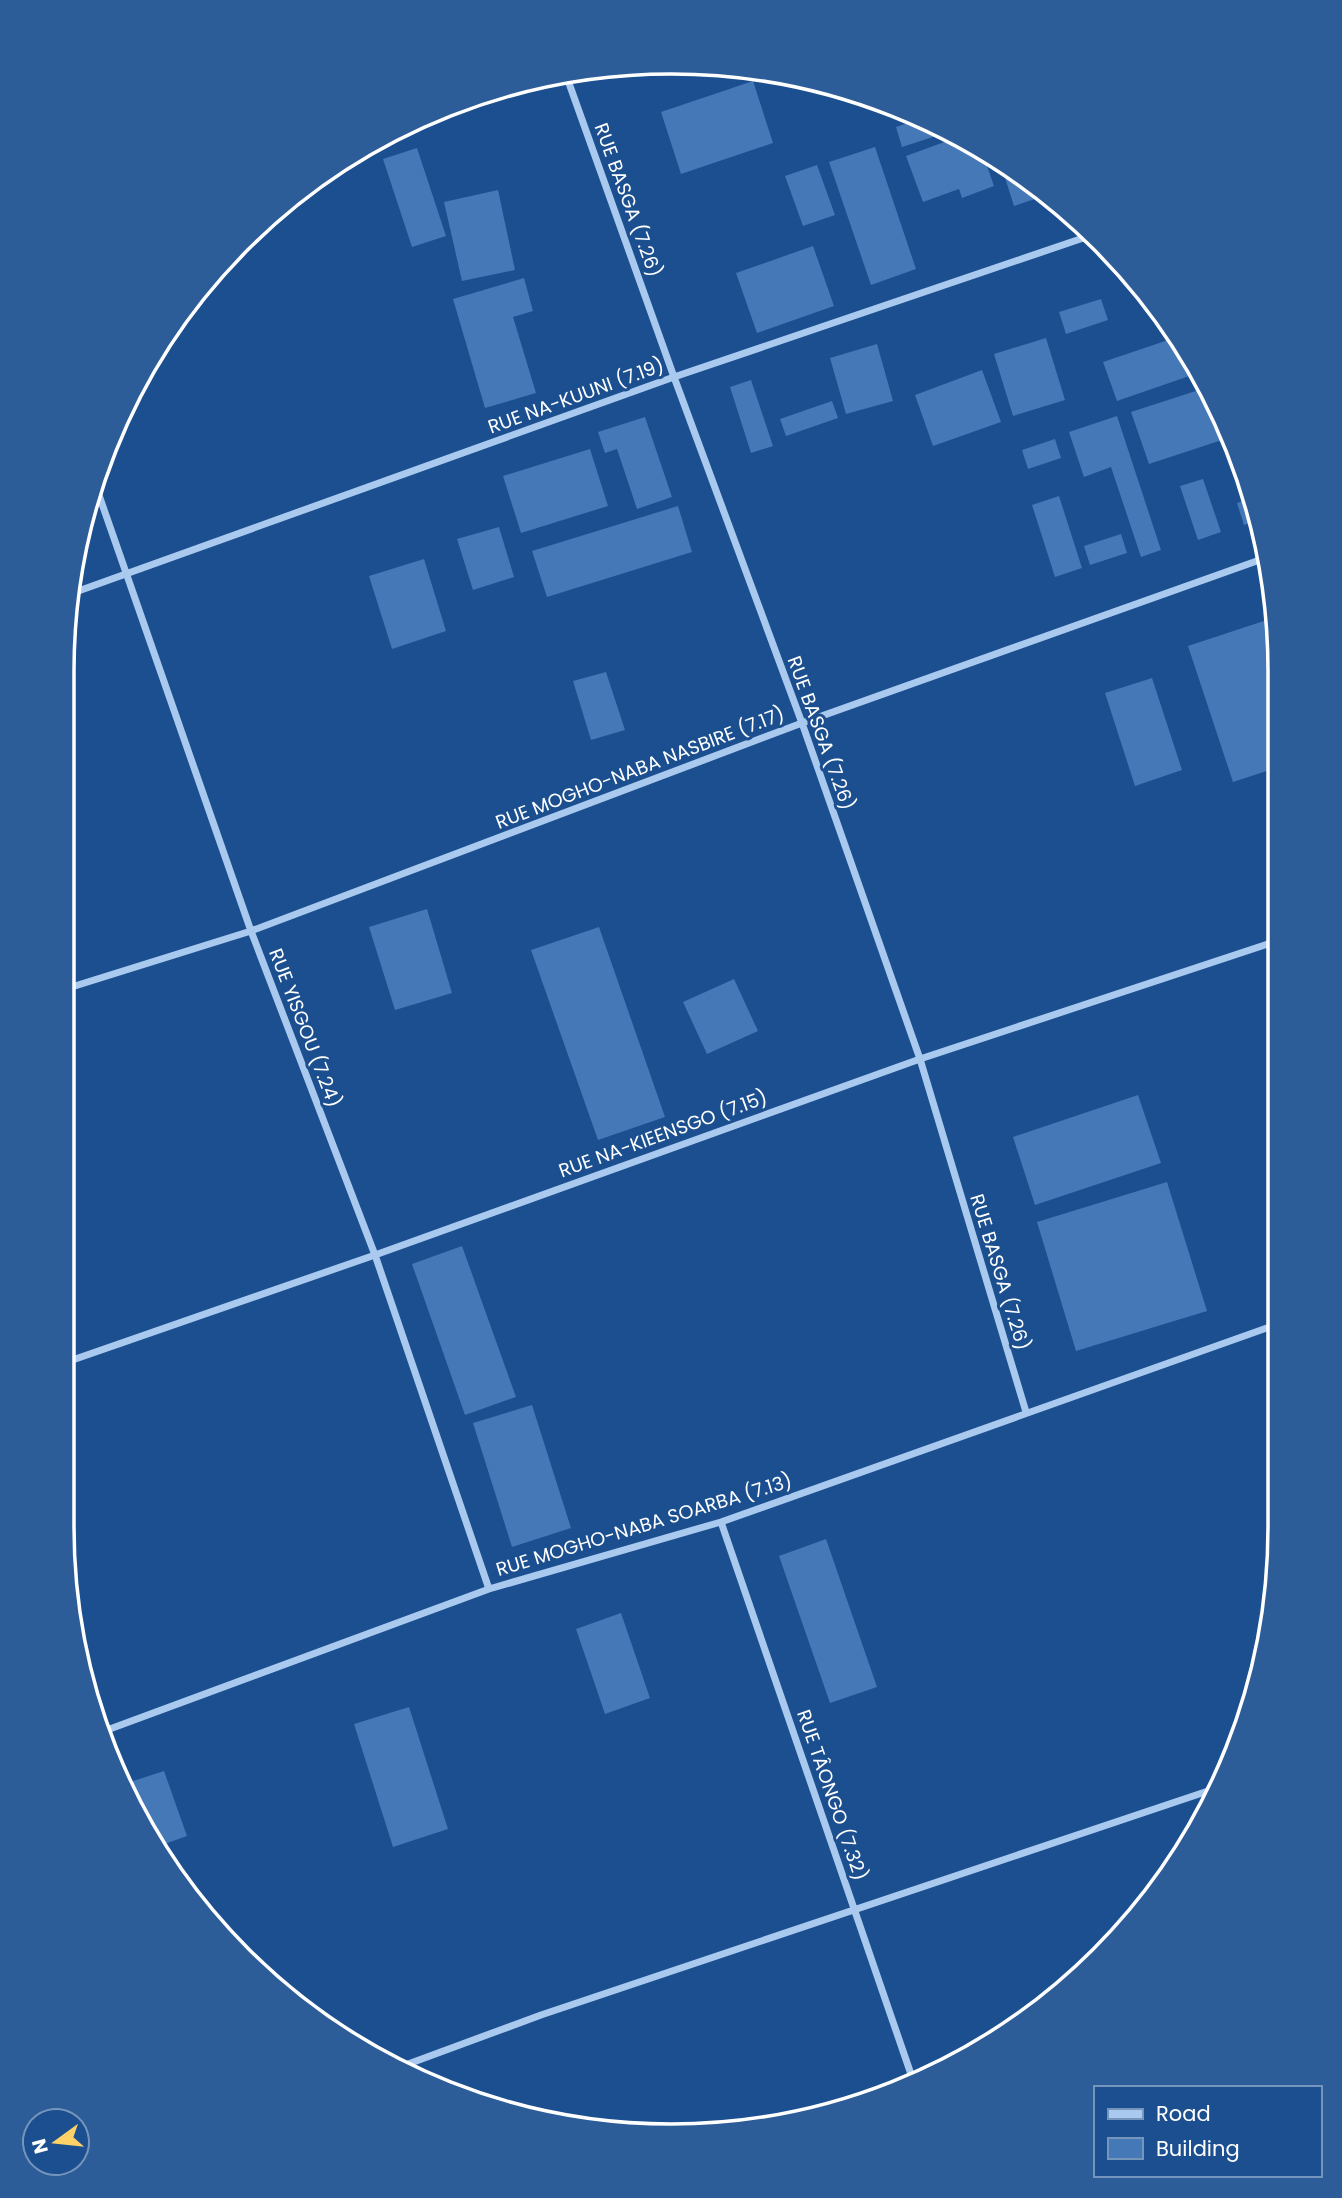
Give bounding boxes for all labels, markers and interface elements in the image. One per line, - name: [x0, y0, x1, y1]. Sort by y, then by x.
- street label: RUE BASGA (7.26): [588, 119, 668, 281]
- street label: RUE NA-KUUNI (7.19): [484, 352, 668, 440]
- street label: RUE BASGA (7.26): [781, 652, 861, 814]
- street label: RUE MOGHO-NABA NASBIRE (7.17): [492, 700, 788, 836]
- street label: RUE YISGOU (7.24): [262, 945, 348, 1111]
- street label: RUE NA-KIEENSGO (7.15): [555, 1084, 771, 1184]
- street label: RUE BASGA (7.26): [963, 1191, 1037, 1353]
- street label: RUE MOGHO-NABA SOARBA (7.13): [493, 1467, 795, 1583]
- street label: RUE TÂONGO (7.32): [790, 1706, 874, 1884]
- legend: [1094, 2086, 1321, 2177]
- text: Road: [1156, 2099, 1211, 2128]
- north arrow: [21, 2107, 91, 2177]
- text: Building: [1156, 2134, 1240, 2163]
- text: N: [25, 2136, 55, 2157]

